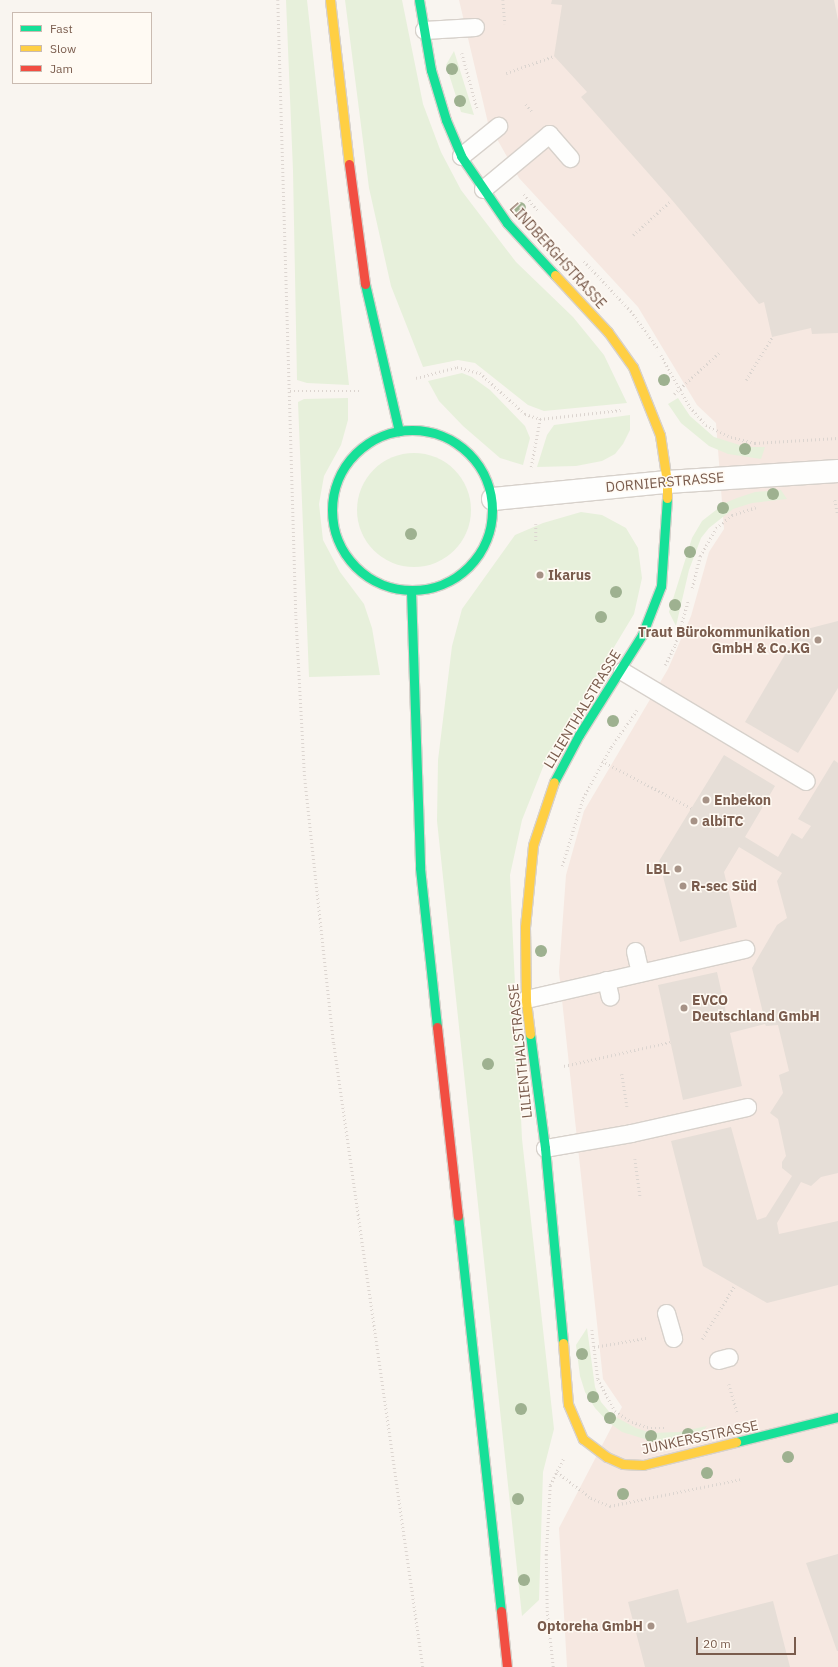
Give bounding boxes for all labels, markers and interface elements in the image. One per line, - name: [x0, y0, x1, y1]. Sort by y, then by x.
- legend: [12, 12, 152, 84]
- text: Fast: [50, 21, 73, 36]
- text: Slow: [50, 41, 76, 56]
- text: Jam: [50, 61, 73, 76]
- street label: LINDBERGHSTRASSE: [506, 200, 610, 312]
- street label: DORNIERSTRASSE: [605, 468, 725, 496]
- place label: Ikarus: [548, 567, 591, 583]
- marker: Ikarus: [535, 570, 545, 580]
- place label: Traut Bürokommunikation GmbH & Co.KG: [638, 624, 810, 656]
- marker: Traut Bürokommunikation GmbH & Co.KG: [813, 635, 823, 645]
- street label: LILIENTHALSTRASSE: [540, 647, 624, 771]
- place label: Enbekon: [714, 792, 771, 808]
- marker: Enbekon: [701, 795, 711, 805]
- place label: albiTC: [702, 813, 744, 829]
- marker: albiTC: [689, 816, 699, 826]
- place label: LBL: [646, 861, 670, 877]
- marker: LBL: [673, 864, 683, 874]
- place label: R-sec Süd: [691, 878, 757, 894]
- marker: R-sec Süd: [678, 881, 688, 891]
- street label: LILIENTHALSTRASSE: [505, 983, 535, 1119]
- place label: EVCO Deutschland GmbH: [692, 992, 820, 1024]
- marker: EVCO Deutschland GmbH: [679, 1003, 689, 1013]
- street label: JUNKERSSTRASSE: [640, 1416, 760, 1458]
- place label: Optoreha GmbH: [537, 1618, 643, 1634]
- marker: Optoreha GmbH: [646, 1621, 656, 1631]
- scale bar: [698, 1629, 798, 1655]
- text: 20 m: [703, 1636, 731, 1651]

